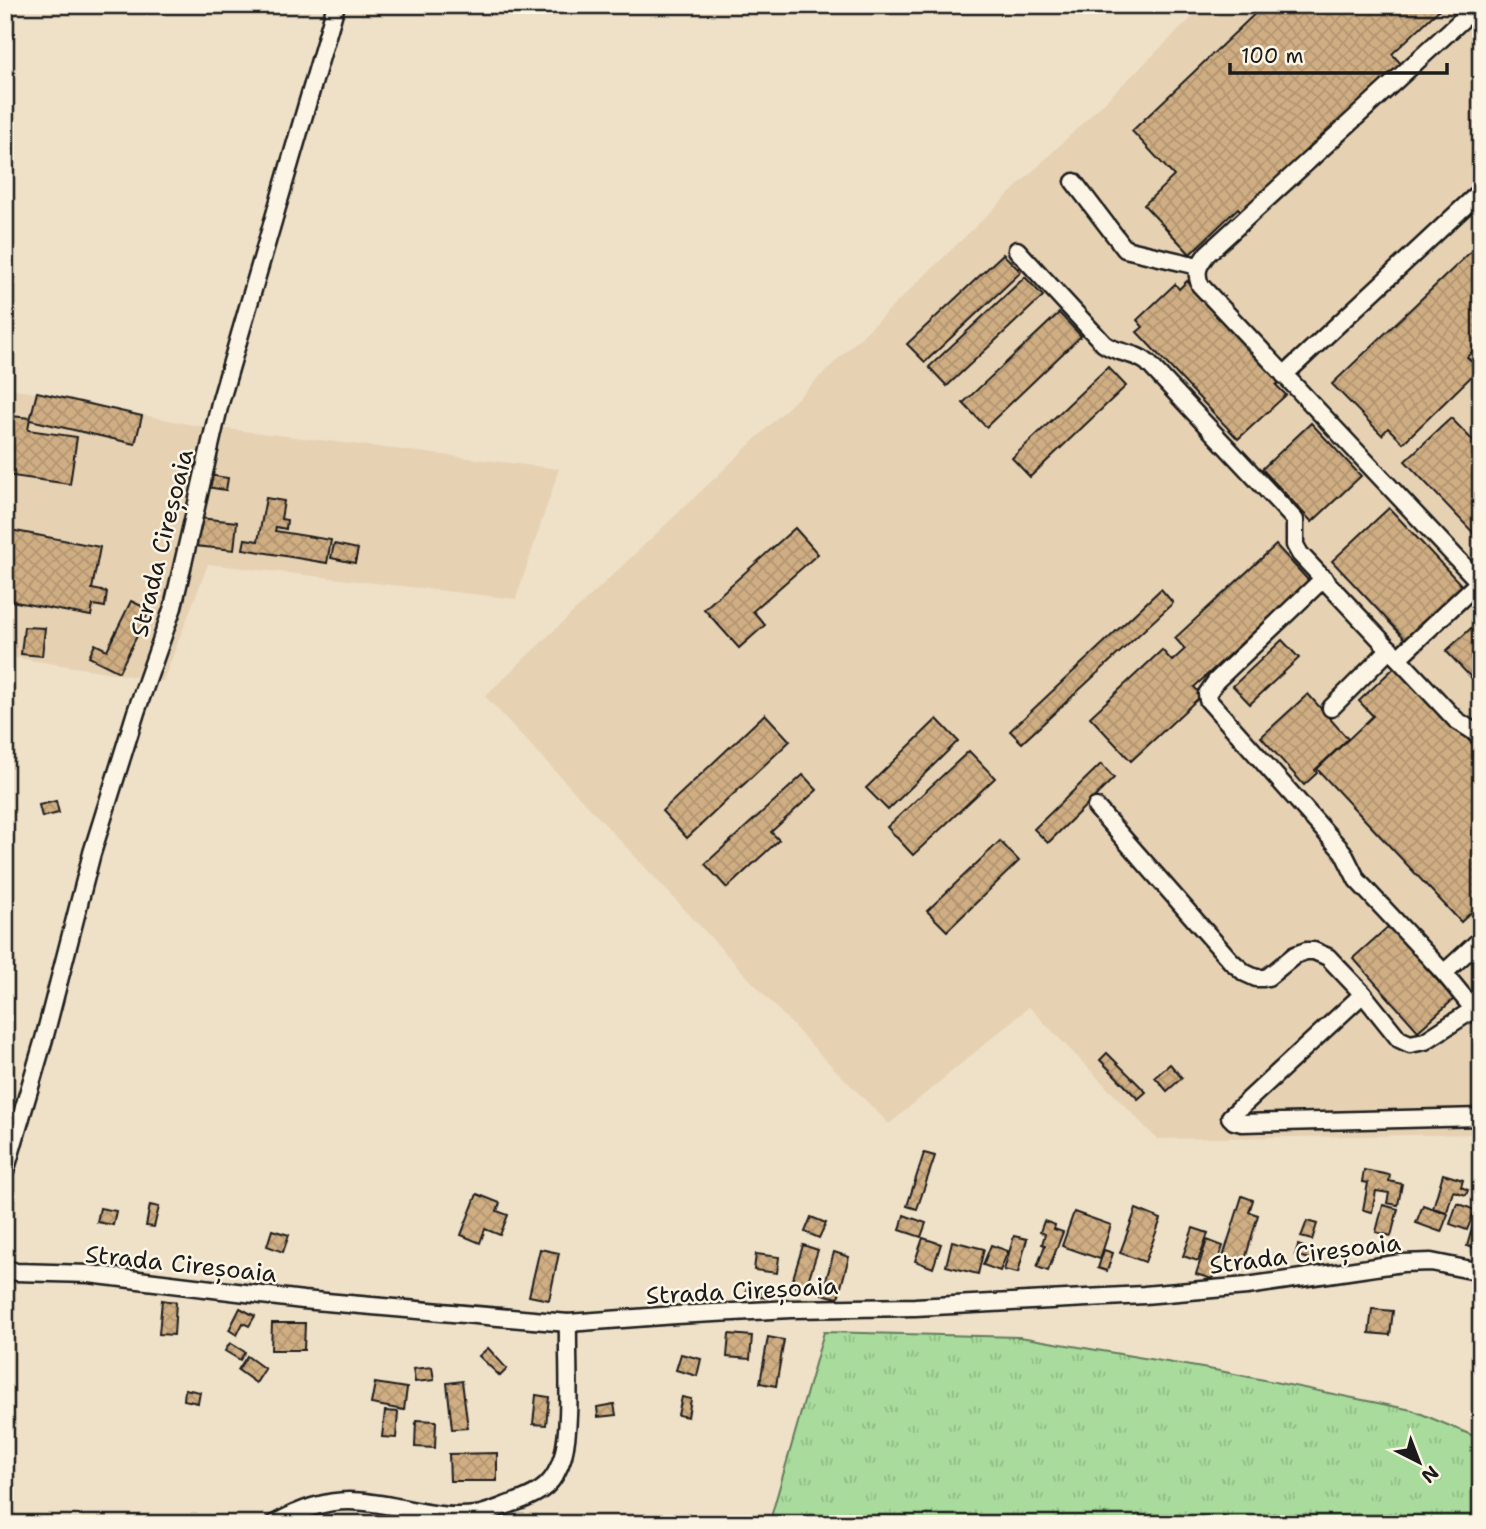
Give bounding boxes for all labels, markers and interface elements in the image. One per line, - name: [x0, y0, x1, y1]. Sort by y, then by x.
- scale bar: [1230, 32, 1448, 76]
- text: 100 m: [1241, 42, 1304, 70]
- street label: Strada Cireșoaia: [123, 446, 201, 640]
- street label: Strada Cireșoaia: [1208, 1226, 1403, 1282]
- street label: Strada Cireșoaia: [84, 1238, 278, 1290]
- street label: Strada Cireșoaia: [645, 1270, 839, 1312]
- north arrow: [1384, 1428, 1454, 1498]
- text: N: [1416, 1460, 1444, 1489]

